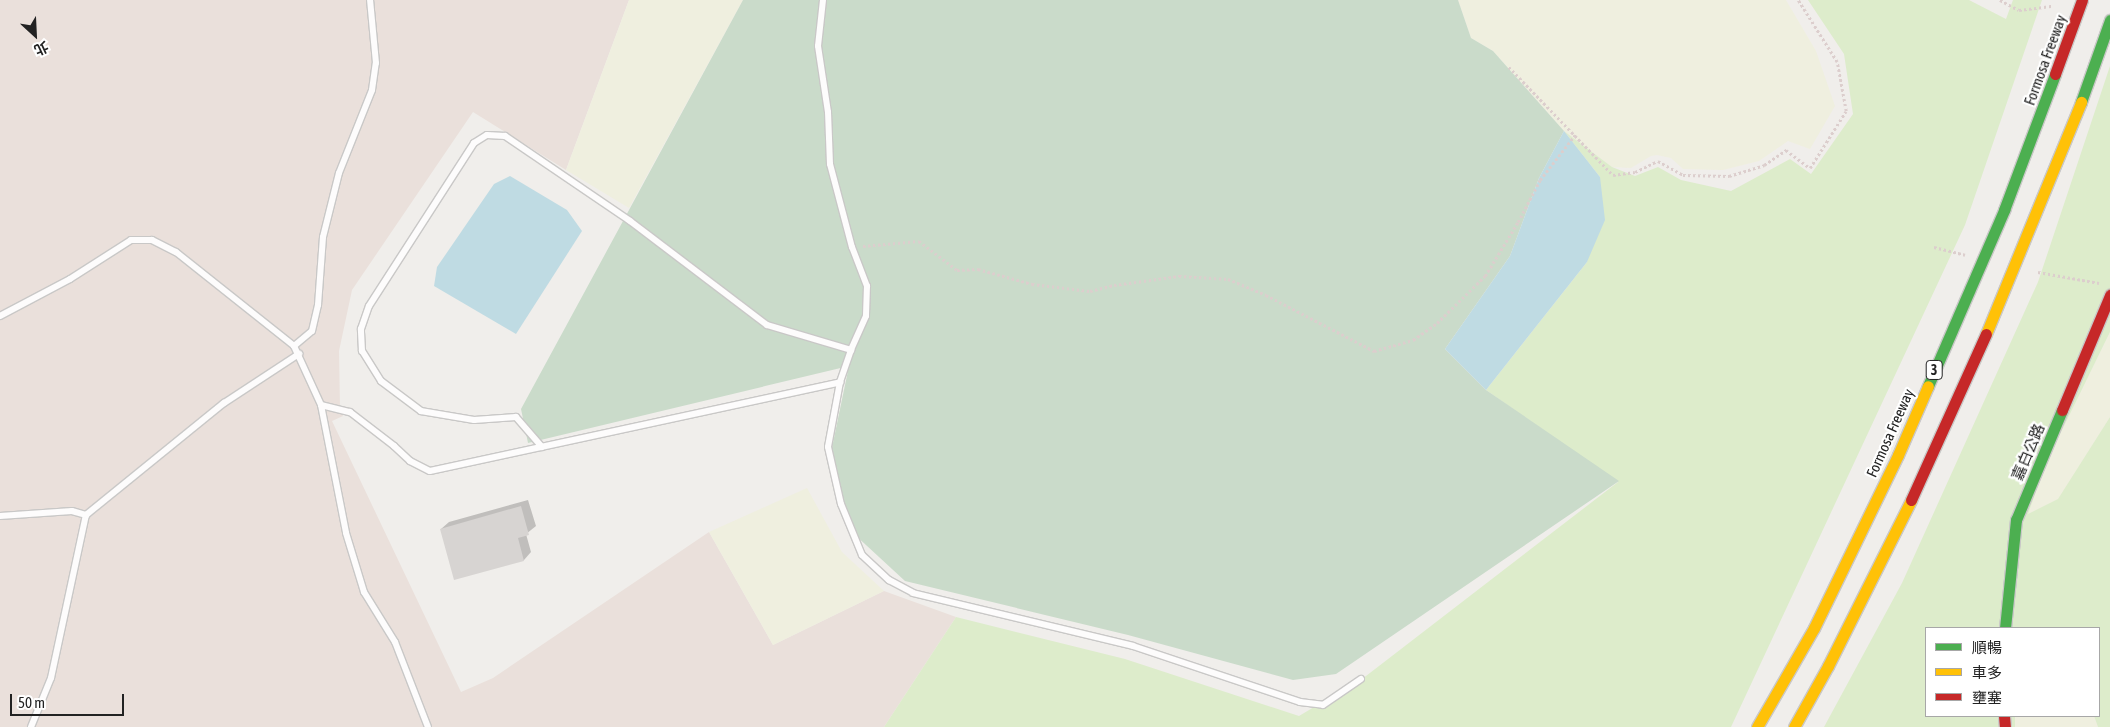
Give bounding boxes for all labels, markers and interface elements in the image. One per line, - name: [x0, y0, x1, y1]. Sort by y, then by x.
- north arrow: [10, 10, 60, 60]
- street label: Formosa Freeway: [2020, 12, 2070, 108]
- text: 北: [32, 38, 51, 59]
- road number: 3: [1925, 358, 1943, 382]
- street label: Formosa Freeway: [1862, 386, 1918, 480]
- street label: 嘉白公路: [2008, 421, 2048, 483]
- legend: [1925, 627, 2100, 717]
- text: 順暢: [1972, 639, 2002, 656]
- text: 車多: [1972, 664, 2002, 681]
- scale bar: [12, 684, 126, 716]
- text: 壅塞: [1972, 689, 2002, 706]
- text: 50 m: [18, 694, 45, 711]

